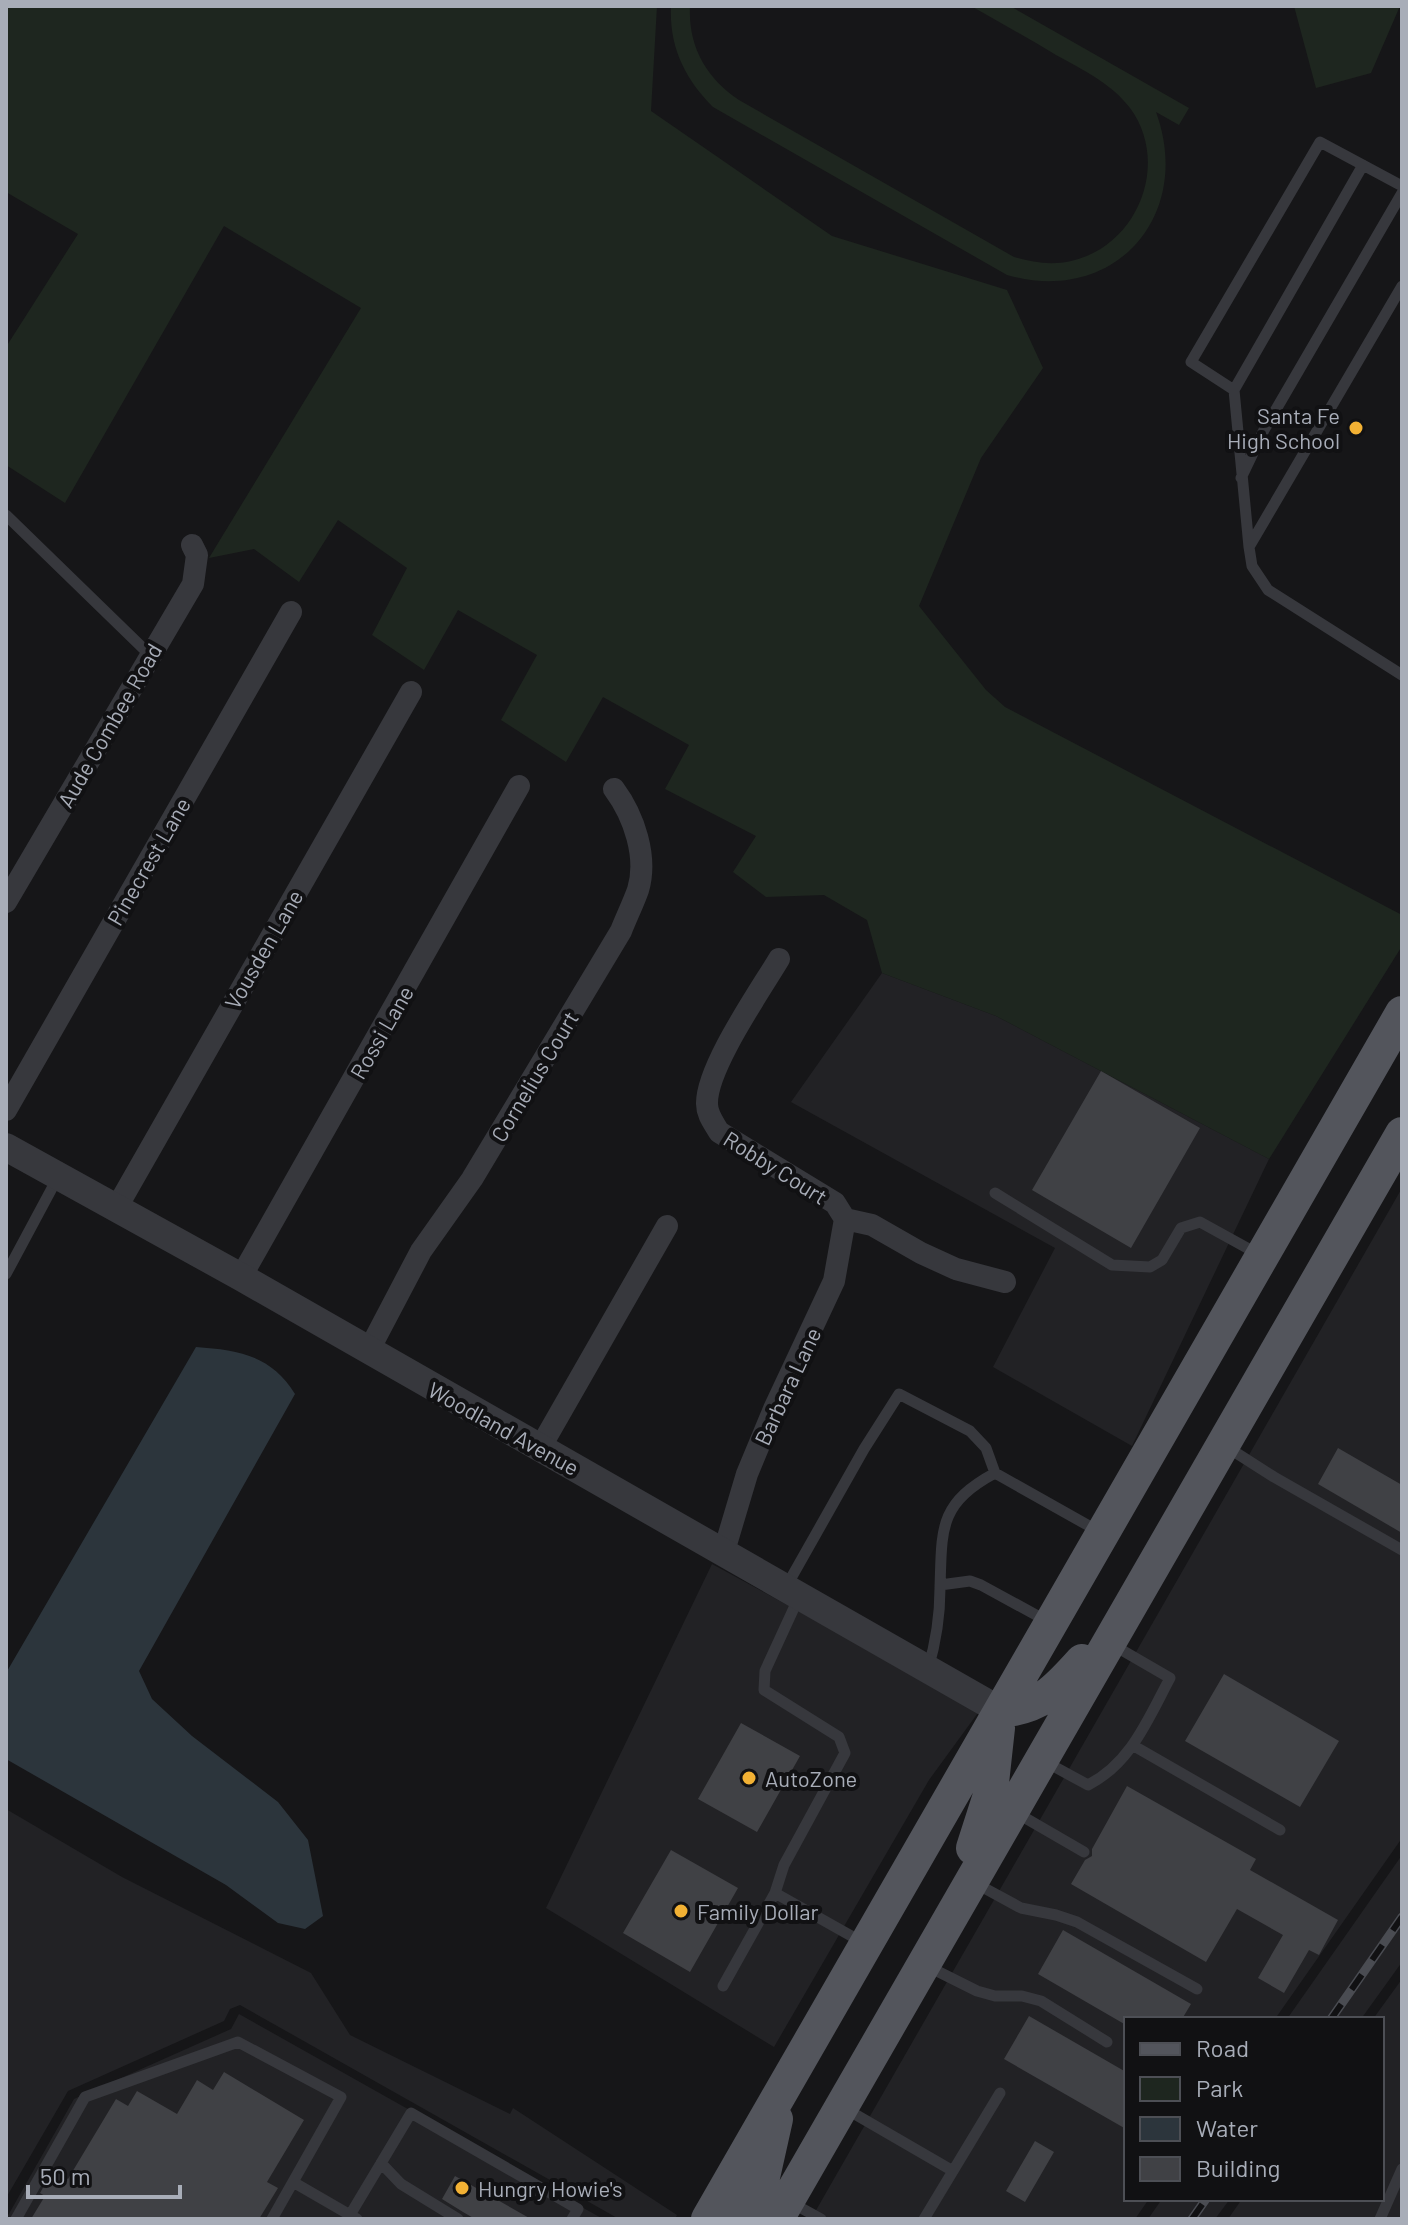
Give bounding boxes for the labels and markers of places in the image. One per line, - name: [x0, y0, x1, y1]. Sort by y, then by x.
- place label: Santa Fe High School: [1227, 402, 1340, 453]
- marker: Santa Fe High School: [1347, 419, 1365, 437]
- place label: AutoZone: [765, 1765, 857, 1791]
- marker: AutoZone: [740, 1769, 758, 1787]
- place label: Family Dollar: [697, 1898, 818, 1924]
- marker: Family Dollar: [672, 1902, 690, 1920]
- place label: Hungry Howie's: [478, 2175, 623, 2201]
- marker: Hungry Howie's: [453, 2179, 471, 2197]

